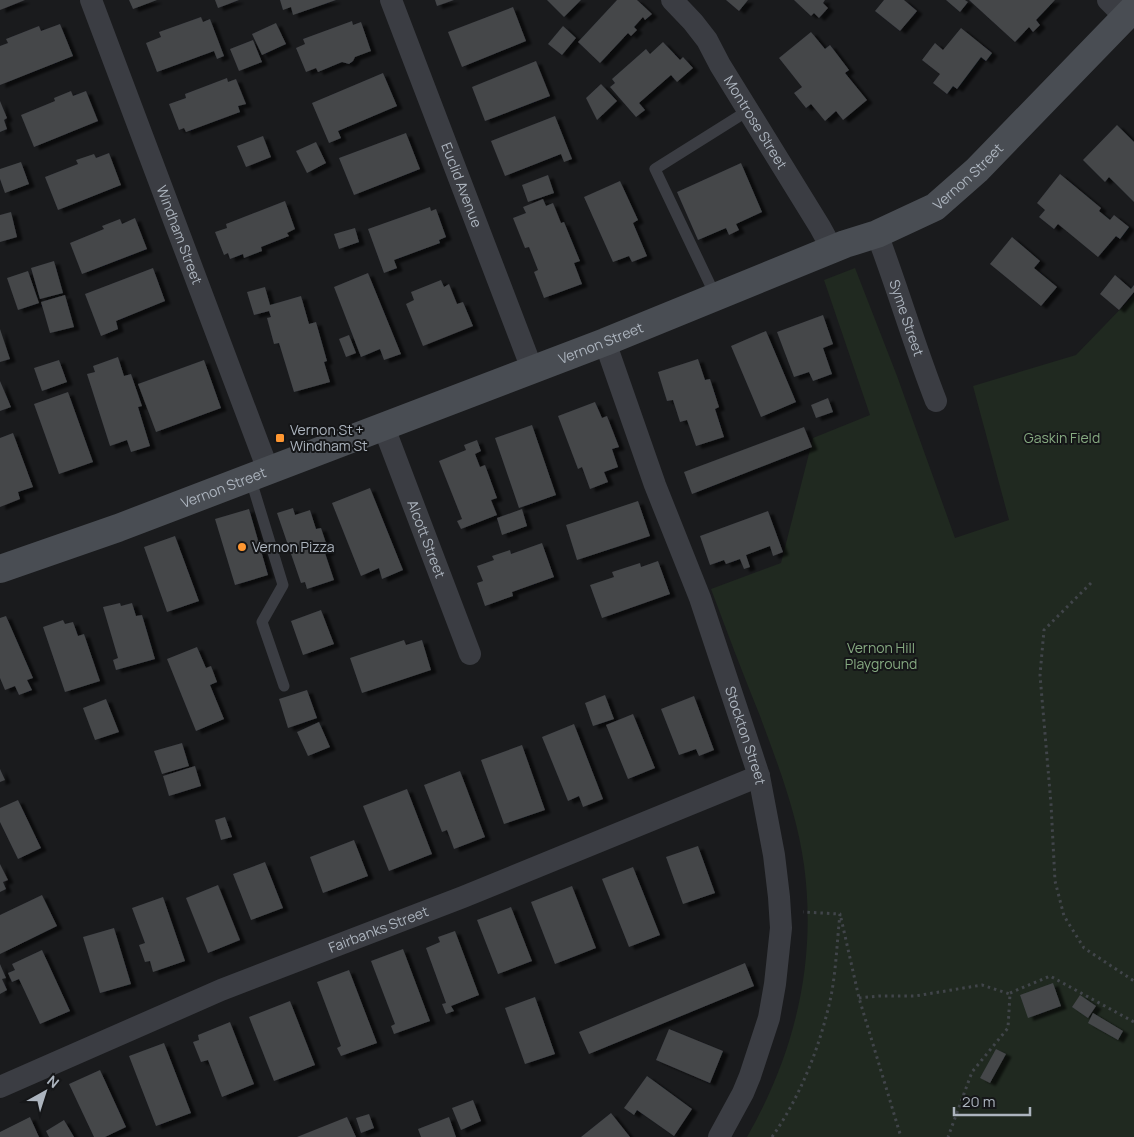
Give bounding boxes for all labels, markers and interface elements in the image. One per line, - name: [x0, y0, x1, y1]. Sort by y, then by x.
- street label: Montrose Street: [720, 72, 792, 173]
- street label: Vernon Street: [929, 138, 1007, 214]
- street label: Euclid Avenue: [437, 140, 487, 230]
- street label: Windham Street: [153, 182, 207, 287]
- street label: Syme Street: [885, 277, 929, 359]
- street label: Vernon Street: [556, 317, 646, 368]
- place label: Vernon St + Windham St: [290, 420, 368, 455]
- park label: Gaskin Field: [1024, 428, 1100, 447]
- marker: Vernon St + Windham St: [274, 432, 286, 444]
- street label: Vernon Street: [178, 462, 269, 512]
- street label: Alcott Street: [403, 497, 450, 581]
- place label: Vernon Pizza: [252, 537, 334, 556]
- marker: Vernon Pizza: [236, 541, 248, 553]
- park label: Vernon Hill Playground: [845, 638, 917, 673]
- street label: Stockton Street: [721, 684, 771, 787]
- street label: Fairbanks Street: [326, 901, 431, 957]
- north arrow: [20, 1067, 70, 1117]
- text: N: [44, 1071, 63, 1092]
- scale bar: [954, 1084, 1030, 1116]
- text: 20 m: [962, 1091, 995, 1112]

